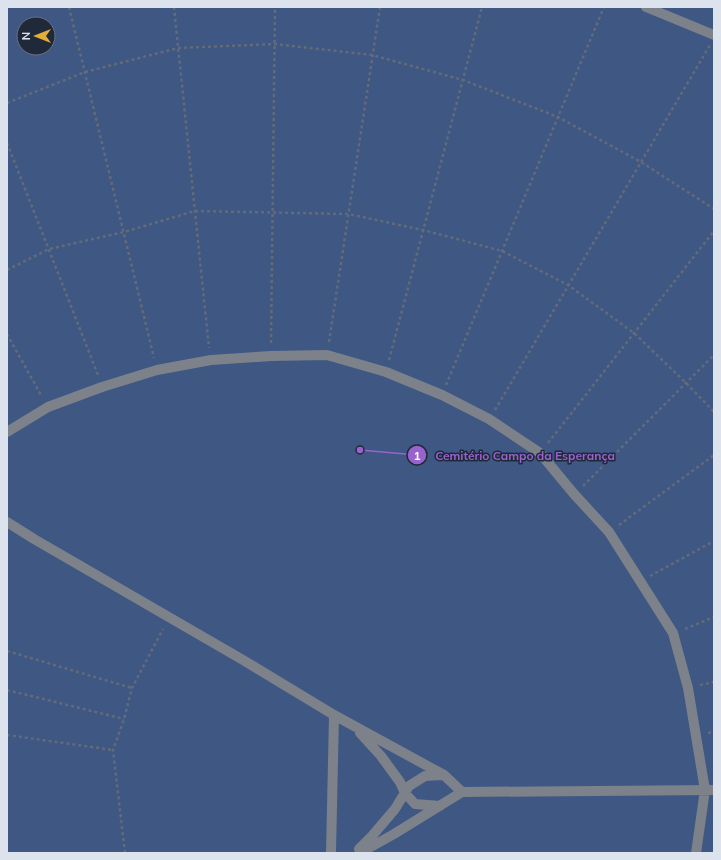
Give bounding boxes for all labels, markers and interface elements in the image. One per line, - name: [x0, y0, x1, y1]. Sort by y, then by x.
- north arrow: [16, 16, 56, 56]
- text: N: [19, 32, 33, 40]
- callout: Cemitério Campo da Esperança: [407, 443, 623, 467]
- text: 1: [413, 448, 421, 463]
- text: Cemitério Campo da Esperança: [435, 448, 615, 463]

